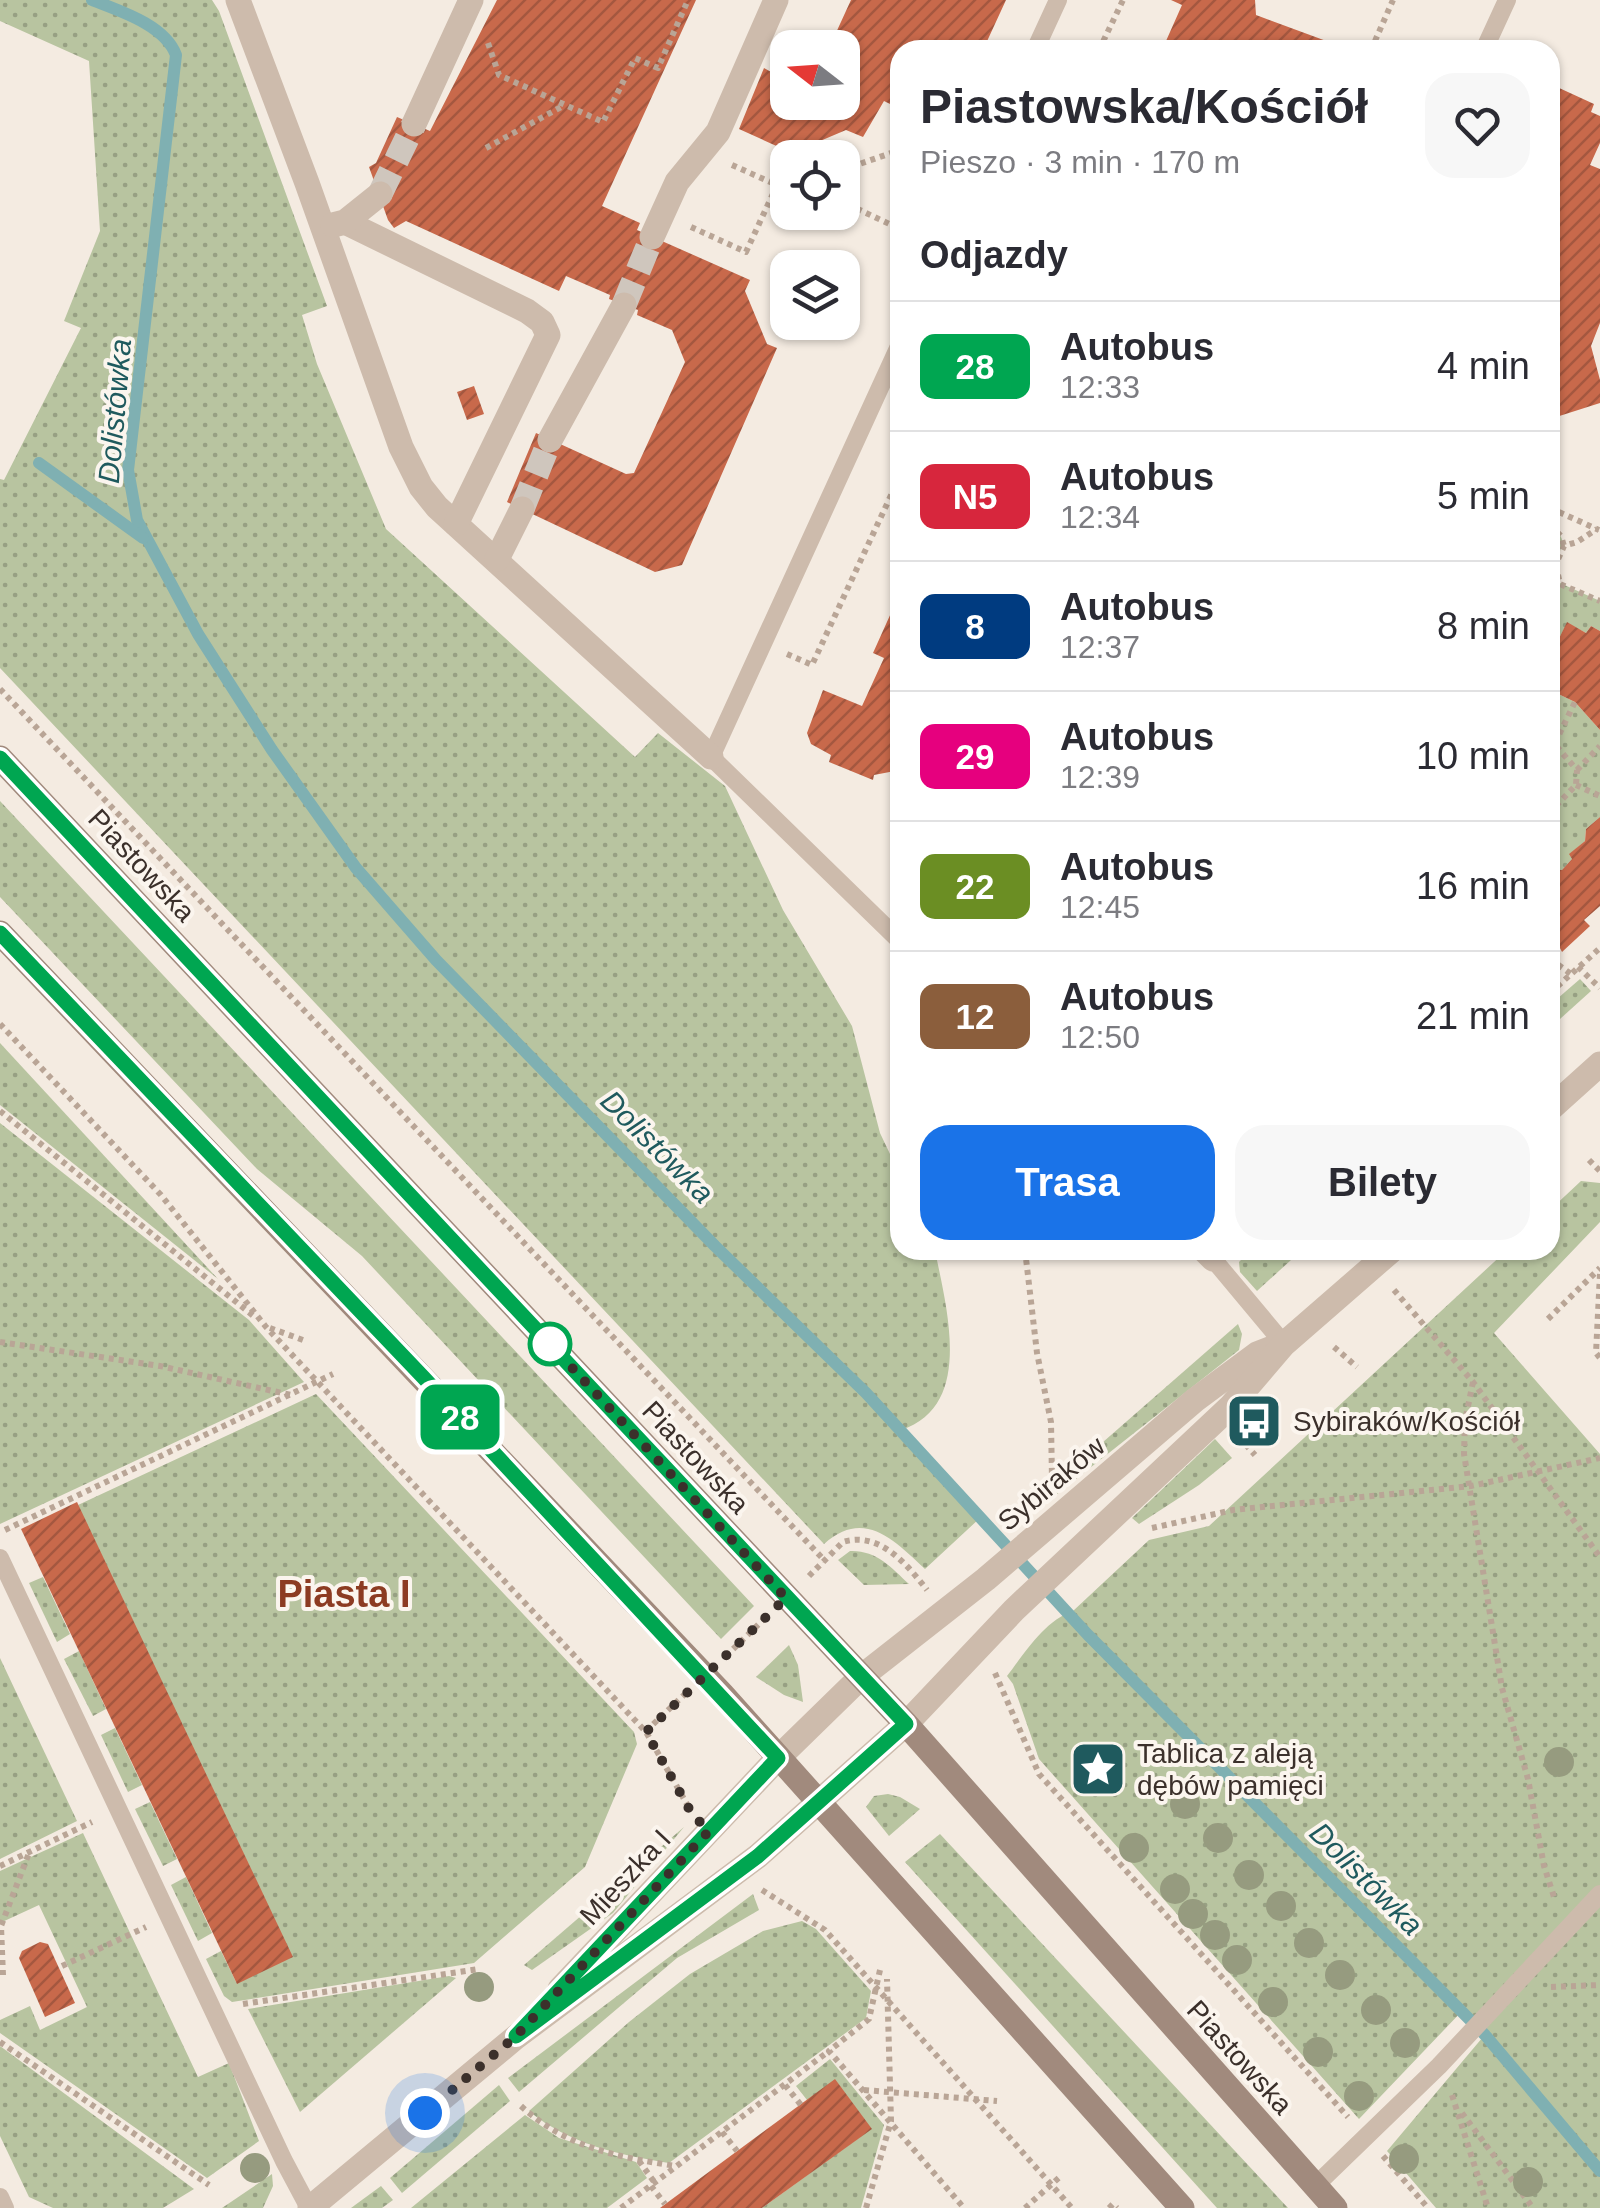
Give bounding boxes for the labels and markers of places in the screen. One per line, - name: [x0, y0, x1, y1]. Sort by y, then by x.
- unlabelled marker: [529, 1323, 571, 1365]
- bus stop icon: Sybiraków/Kościół: [1224, 1391, 1284, 1451]
- place label: Sybiraków/Kościół: [1293, 1406, 1521, 1437]
- place label: Tablica z aleją dębów pamięci: [1137, 1738, 1324, 1801]
- place icon: Tablica z aleją dębów pamięci: [1068, 1739, 1128, 1799]

